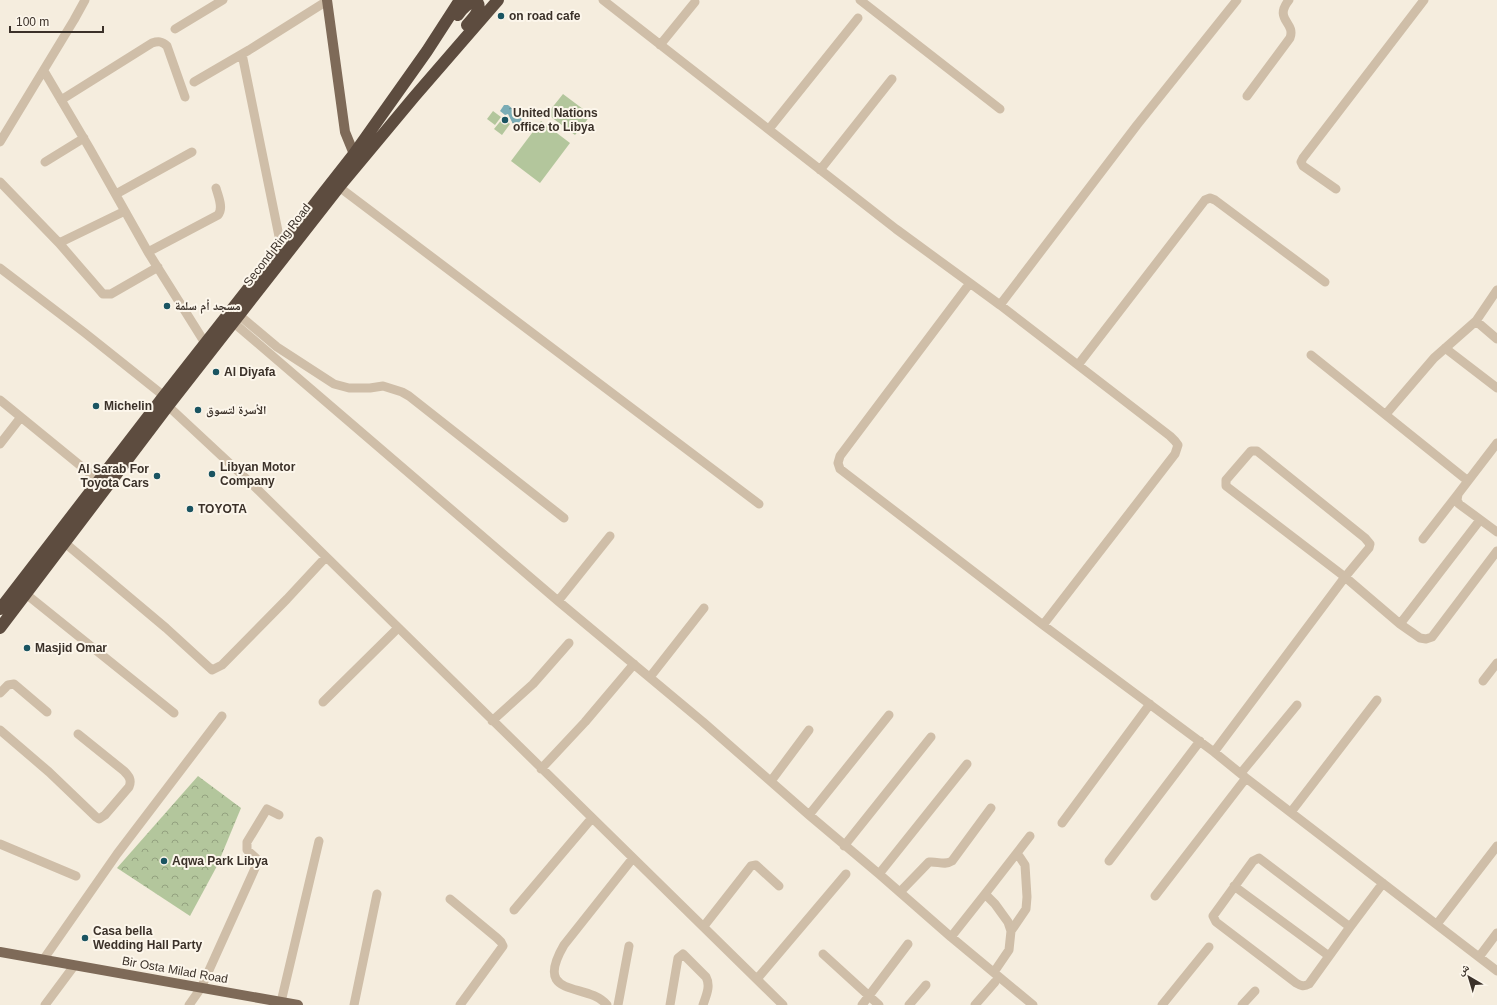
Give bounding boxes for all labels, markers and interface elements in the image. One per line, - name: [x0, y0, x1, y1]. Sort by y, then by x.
- scale bar: [10, 8, 103, 34]
- place label: on road cafe: [509, 9, 581, 23]
- marker: on road cafe: [496, 11, 506, 21]
- text: 100 m: [16, 15, 49, 29]
- place label: United Nations office to Libya: [513, 106, 598, 134]
- marker: United Nations office to Libya: [500, 115, 510, 125]
- street label: Second Ring Road: [240, 201, 314, 289]
- place label: مسجد أم سلمة: [175, 299, 241, 314]
- marker: مسجد أم سلمة: [162, 301, 172, 311]
- place label: Al Diyafa: [224, 365, 276, 379]
- marker: Al Diyafa: [211, 367, 221, 377]
- place label: Michelin: [104, 399, 152, 413]
- marker: Michelin: [91, 401, 101, 411]
- place label: الأسرة لتسوق: [206, 403, 267, 418]
- marker: الأسرة لتسوق: [193, 405, 203, 415]
- place label: Libyan Motor Company: [220, 460, 296, 488]
- place label: Al Sarab For Toyota Cars: [78, 462, 149, 490]
- marker: Libyan Motor Company: [207, 469, 217, 479]
- marker: Al Sarab For Toyota Cars: [152, 471, 162, 481]
- place label: TOYOTA: [198, 502, 247, 516]
- marker: TOYOTA: [185, 504, 195, 514]
- place label: Masjid Omar: [35, 641, 107, 655]
- marker: Masjid Omar: [22, 643, 32, 653]
- place label: Aqwa Park Libya: [172, 854, 268, 868]
- marker: Aqwa Park Libya: [159, 856, 169, 866]
- place label: Casa bella Wedding Hall Party: [93, 924, 202, 952]
- marker: Casa bella Wedding Hall Party: [80, 933, 90, 943]
- street label: Bir Osta Milad Road: [121, 954, 229, 986]
- north arrow: [1449, 957, 1489, 997]
- text: ش: [1455, 961, 1473, 979]

